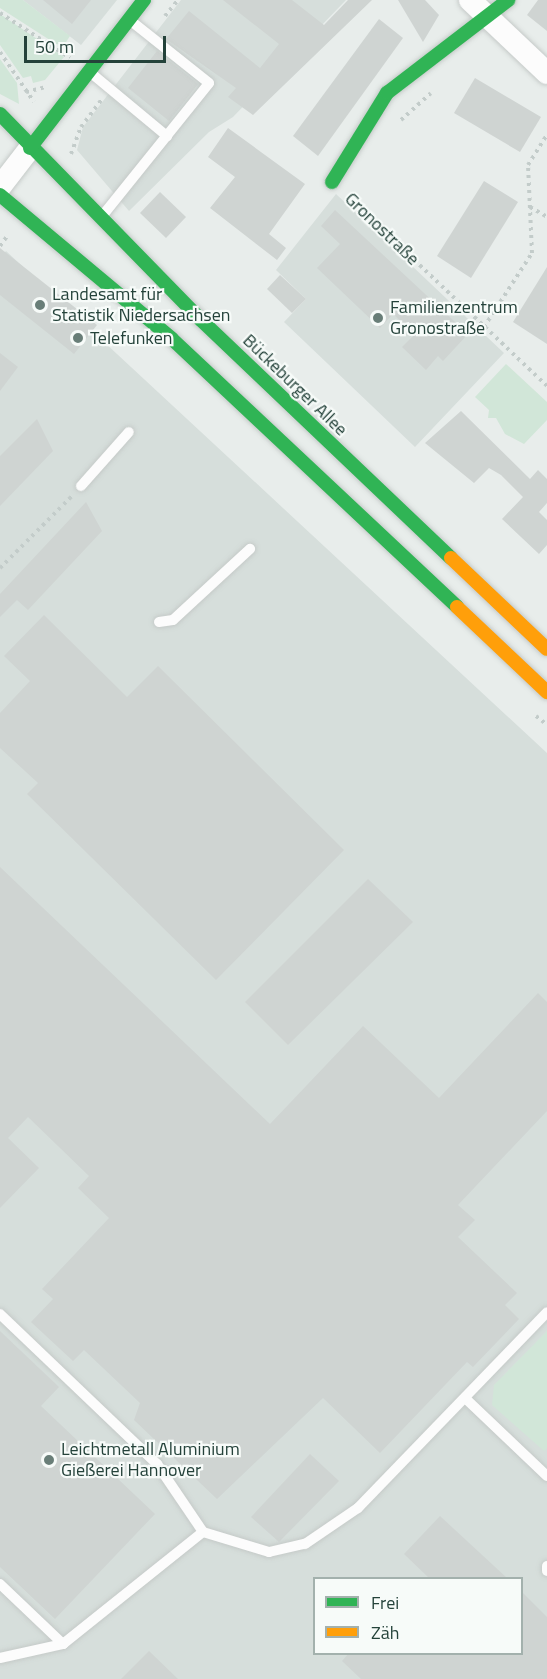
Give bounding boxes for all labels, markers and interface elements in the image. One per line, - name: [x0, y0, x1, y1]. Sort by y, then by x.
- scale bar: [27, 24, 170, 62]
- text: 50 m: [35, 33, 74, 60]
- street label: Gronostraße: [340, 188, 424, 270]
- place label: Landesamt für Statistik Niedersachsen: [52, 284, 230, 326]
- place label: Familienzentrum Gronostraße: [390, 297, 518, 340]
- marker: Landesamt für Statistik Niedersachsen: [33, 298, 47, 312]
- marker: Familienzentrum Gronostraße: [371, 311, 385, 325]
- place label: Telefunken: [90, 327, 172, 349]
- street label: Bückeburger Allee: [238, 330, 352, 440]
- marker: Telefunken: [71, 331, 85, 345]
- place label: Leichtmetall Aluminium Gießerei Hannover: [61, 1439, 240, 1482]
- marker: Leichtmetall Aluminium Gießerei Hannover: [42, 1453, 56, 1467]
- legend: [313, 1577, 523, 1655]
- text: Frei: [371, 1589, 399, 1616]
- text: Zäh: [371, 1619, 399, 1646]

